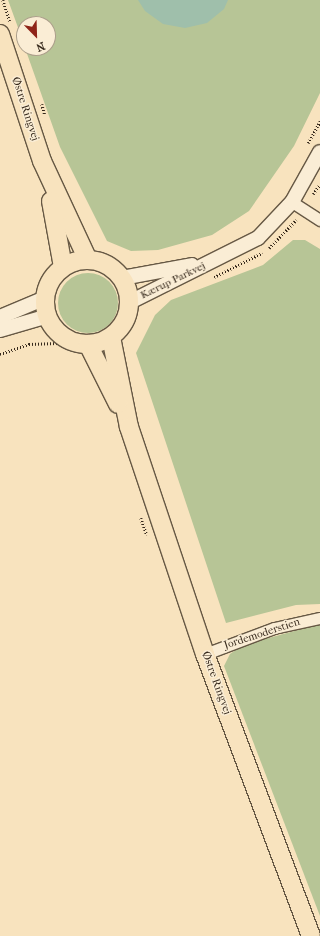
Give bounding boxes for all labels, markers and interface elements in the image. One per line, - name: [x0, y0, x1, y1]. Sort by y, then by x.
- north arrow: [16, 16, 56, 56]
- text: N: [34, 39, 47, 54]
- street label: Østre Ringvej: [8, 75, 42, 143]
- street label: Kærup Parkvej: [138, 260, 208, 302]
- street label: Jordemoderstien: [222, 615, 302, 653]
- street label: Østre Ringvej: [198, 650, 234, 716]

